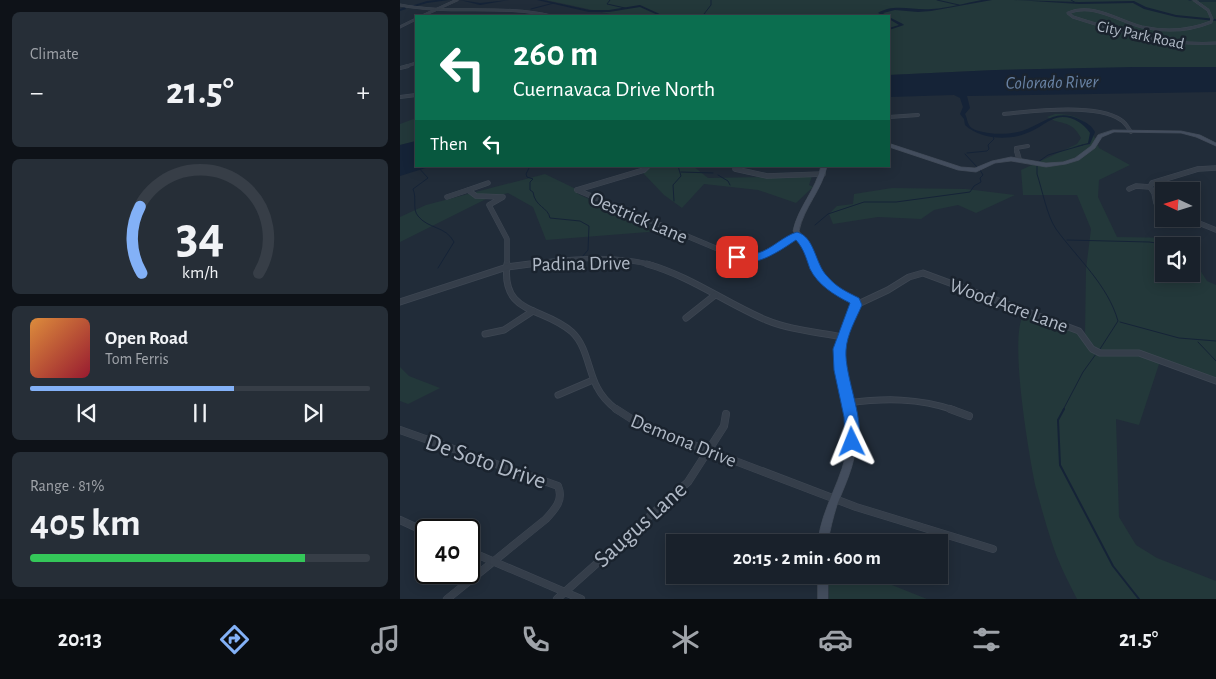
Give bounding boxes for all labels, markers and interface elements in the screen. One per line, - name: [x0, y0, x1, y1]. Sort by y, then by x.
- street label: City Park Road: [1095, 18, 1186, 53]
- icon: left: [430, 35, 495, 100]
- text: 260 m: [513, 37, 598, 72]
- text: Climate: [30, 46, 79, 62]
- text: 21.5°: [166, 73, 234, 111]
- water label: Colorado River: [1006, 73, 1100, 93]
- text: Cuernavaca Drive North: [513, 78, 715, 100]
- text: −: [30, 79, 43, 107]
- text: +: [357, 79, 370, 107]
- icon: left: [478, 130, 506, 158]
- text: Then: [430, 135, 468, 154]
- north arrow: [1155, 182, 1200, 228]
- map controls: [1155, 182, 1200, 282]
- street label: Oestrick Lane: [587, 188, 690, 247]
- text: 34: [176, 210, 224, 262]
- pin: [716, 236, 758, 278]
- button: sound: [1155, 237, 1200, 282]
- icon: arrive: [723, 243, 751, 271]
- street label: Padina Drive: [531, 253, 631, 275]
- text: km/h: [182, 264, 218, 282]
- street label: Wood Acre Lane: [947, 275, 1071, 337]
- text: Open Road: [105, 329, 188, 348]
- text: Tom Ferris: [105, 351, 169, 367]
- icon: previous: [73, 399, 101, 427]
- icon: pause: [186, 399, 214, 427]
- icon: next: [299, 399, 327, 427]
- street label: Demona Drive: [628, 411, 739, 471]
- position arrow: [825, 415, 877, 467]
- street label: De Soto Drive: [422, 430, 549, 494]
- street label: Saugus Lane: [590, 477, 692, 572]
- text: Range · 81%: [30, 478, 104, 494]
- text: 405 km: [30, 505, 141, 543]
- speed limit sign: 40: [415, 519, 480, 584]
- text: 20:15 · 2 min · 600 m: [733, 549, 881, 568]
- icon: directions: [217, 622, 252, 657]
- icon: music: [368, 622, 403, 657]
- icon: phone: [518, 622, 553, 657]
- icon: climate: [668, 622, 703, 657]
- icon: car: [818, 622, 853, 657]
- icon: filters: [969, 622, 1004, 657]
- text: 20:13: [58, 628, 102, 650]
- text: 21.5°: [1119, 628, 1158, 650]

